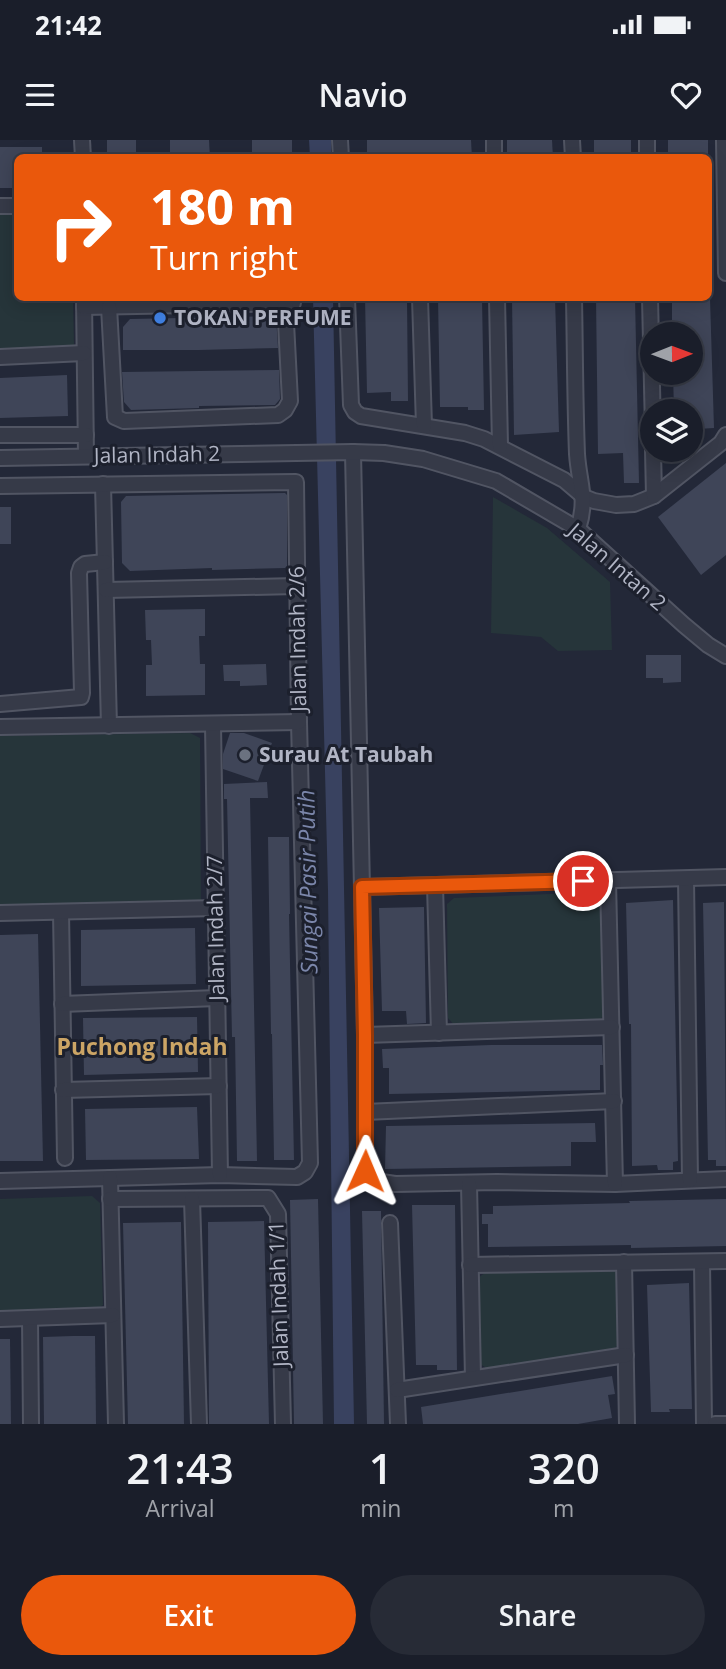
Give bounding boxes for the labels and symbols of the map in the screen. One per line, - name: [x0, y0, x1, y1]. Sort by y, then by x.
- place label: TOKAN PERFUME: [174, 303, 352, 331]
- marker: TOKAN PERFUME: [152, 310, 168, 326]
- north arrow: [640, 322, 704, 385]
- street label: Jalan Indah 2: [92, 439, 220, 469]
- street label: Jalan Intan 2: [561, 515, 672, 616]
- street label: Jalan Indah 2/6: [282, 566, 312, 714]
- place label: Surau At Taubah: [259, 740, 433, 768]
- marker: Surau At Taubah: [237, 747, 253, 763]
- water label: Sungai Pasir Putih: [289, 789, 325, 975]
- pin: [553, 851, 613, 911]
- street label: Jalan Indah 2/7: [200, 855, 230, 1003]
- district label: Puchong Indah: [56, 1030, 228, 1062]
- position arrow: [328, 1134, 402, 1208]
- street label: Jalan Indah 1/1: [261, 1221, 295, 1369]

